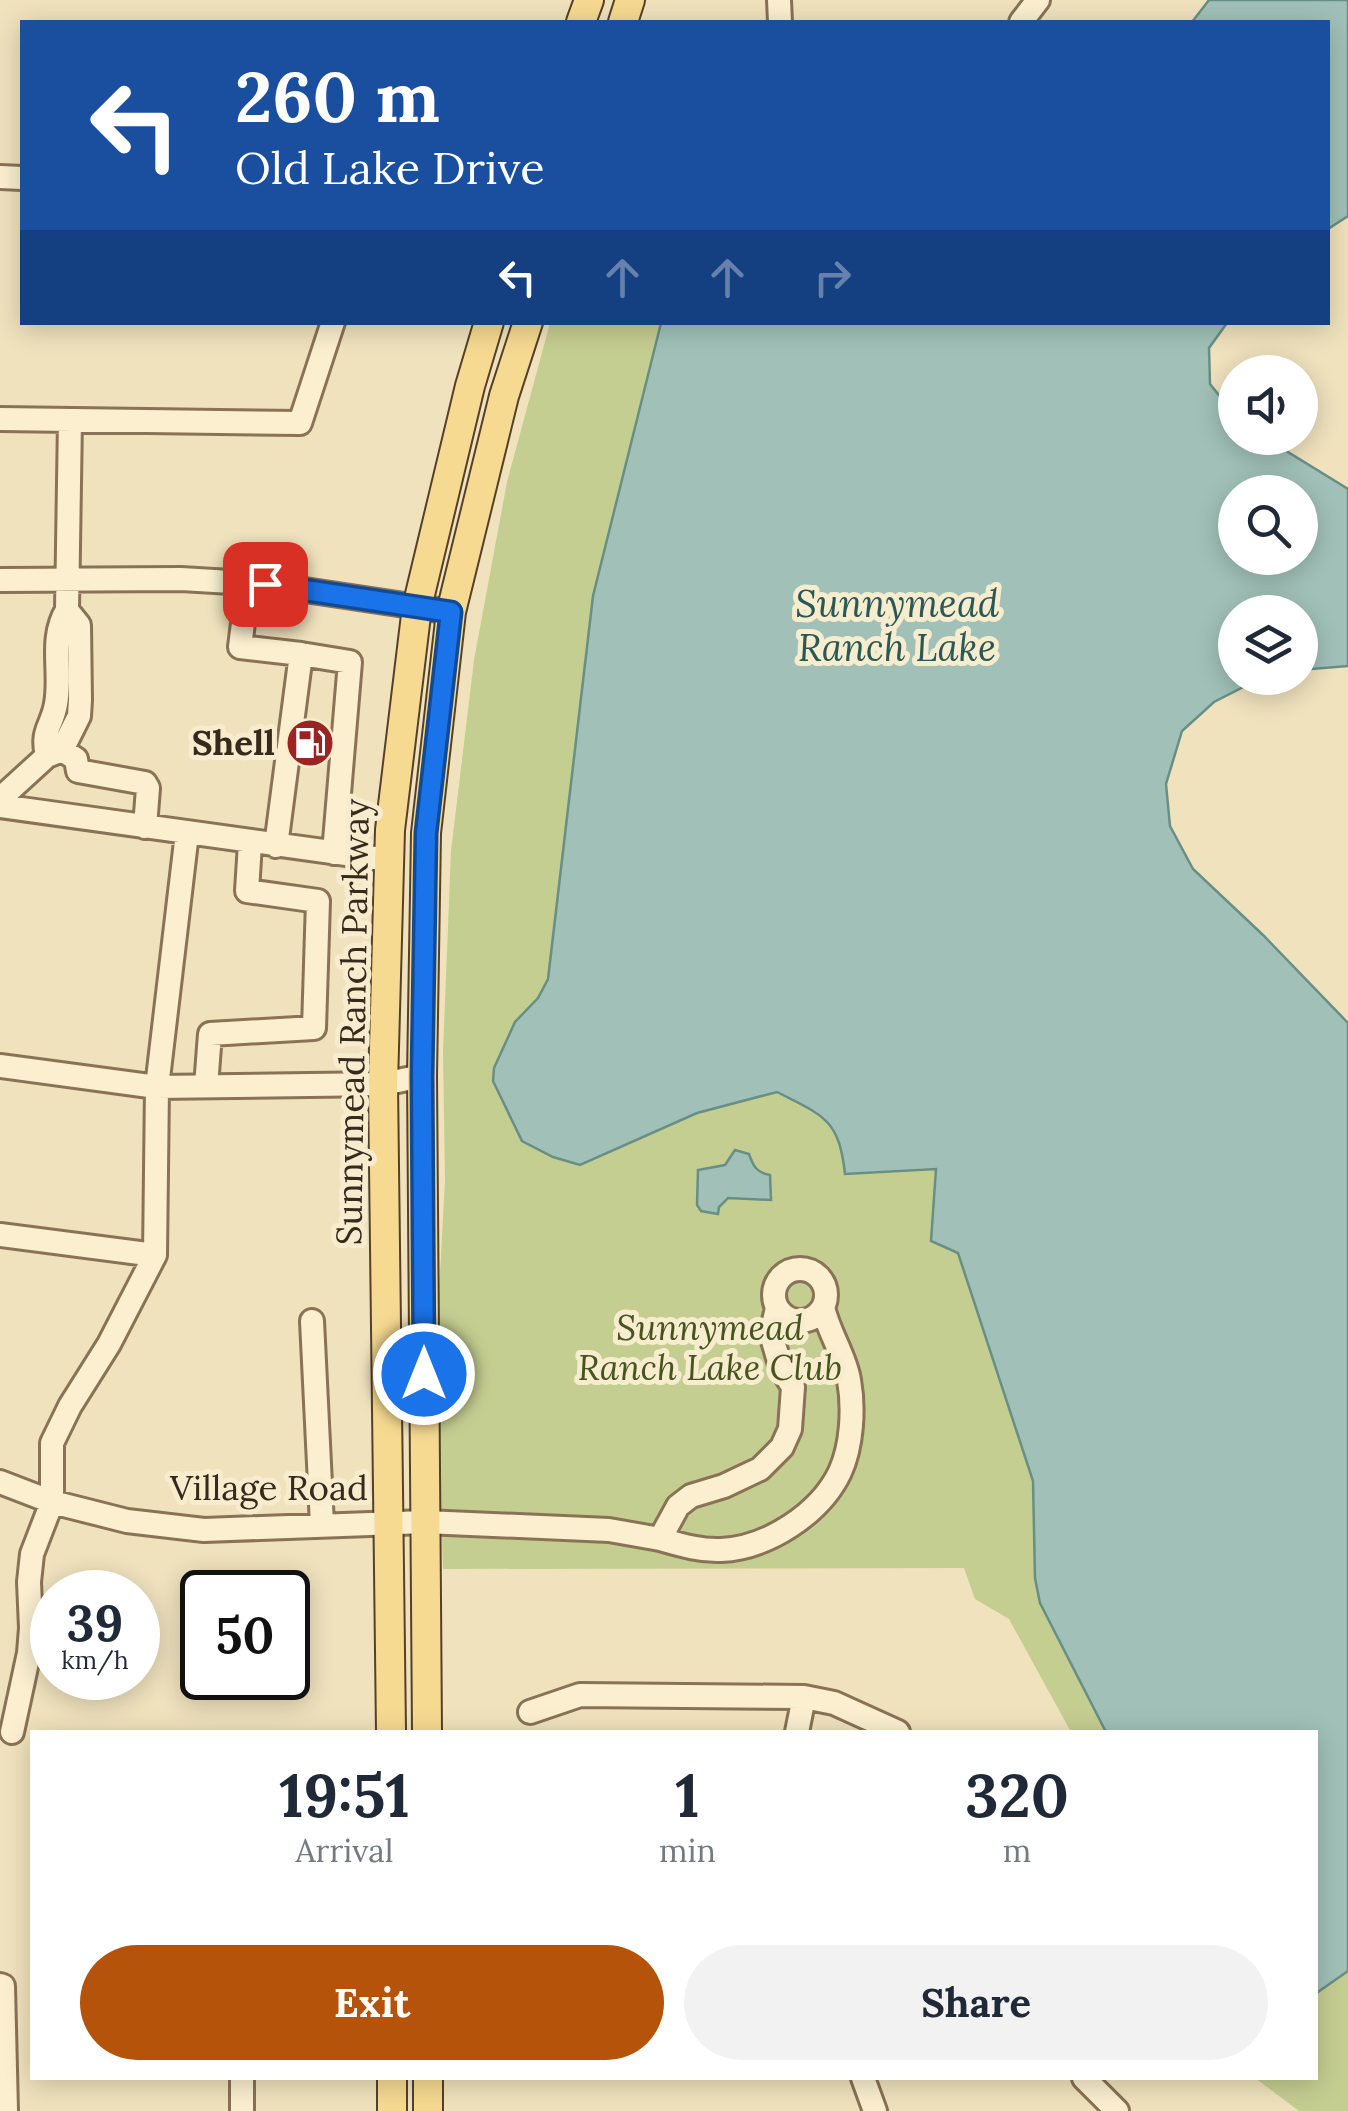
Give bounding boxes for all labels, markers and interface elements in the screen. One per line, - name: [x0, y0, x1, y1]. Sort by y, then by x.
- text: 260 m: [235, 52, 440, 141]
- icon: left: [70, 60, 200, 190]
- text: Old Lake Drive: [235, 139, 545, 196]
- icon: left: [490, 250, 545, 305]
- icon: ahead: [595, 250, 650, 305]
- icon: ahead: [700, 250, 755, 305]
- icon: right: [805, 250, 860, 305]
- map controls: [1218, 355, 1318, 695]
- button: sound: [1218, 355, 1318, 455]
- button: search: [1218, 475, 1318, 575]
- pin: [223, 542, 308, 627]
- icon: arrive: [238, 557, 293, 612]
- water label: Sunnymead Ranch Lake: [795, 579, 1000, 671]
- button: layers: [1218, 595, 1318, 695]
- fuel station icon: Shell: [284, 717, 336, 769]
- place label: Shell: [192, 720, 275, 765]
- street label: Sunnymead Ranch Parkway: [326, 798, 379, 1246]
- park label: Sunnymead Ranch Lake Club: [578, 1305, 842, 1390]
- position arrow: [372, 1322, 476, 1426]
- street label: Village Road: [169, 1465, 368, 1510]
- speed limit sign: 50: [180, 1570, 310, 1700]
- text: 39: [67, 1591, 123, 1655]
- text: km/h: [61, 1644, 129, 1676]
- text: 19:51: [279, 1757, 410, 1833]
- text: 1: [675, 1757, 700, 1833]
- text: 320: [965, 1757, 1069, 1833]
- text: Arrival: [296, 1830, 393, 1871]
- text: min: [659, 1830, 716, 1871]
- text: m: [1003, 1830, 1031, 1871]
- button: Exit: [80, 1945, 664, 2060]
- button: Share: [684, 1945, 1268, 2060]

